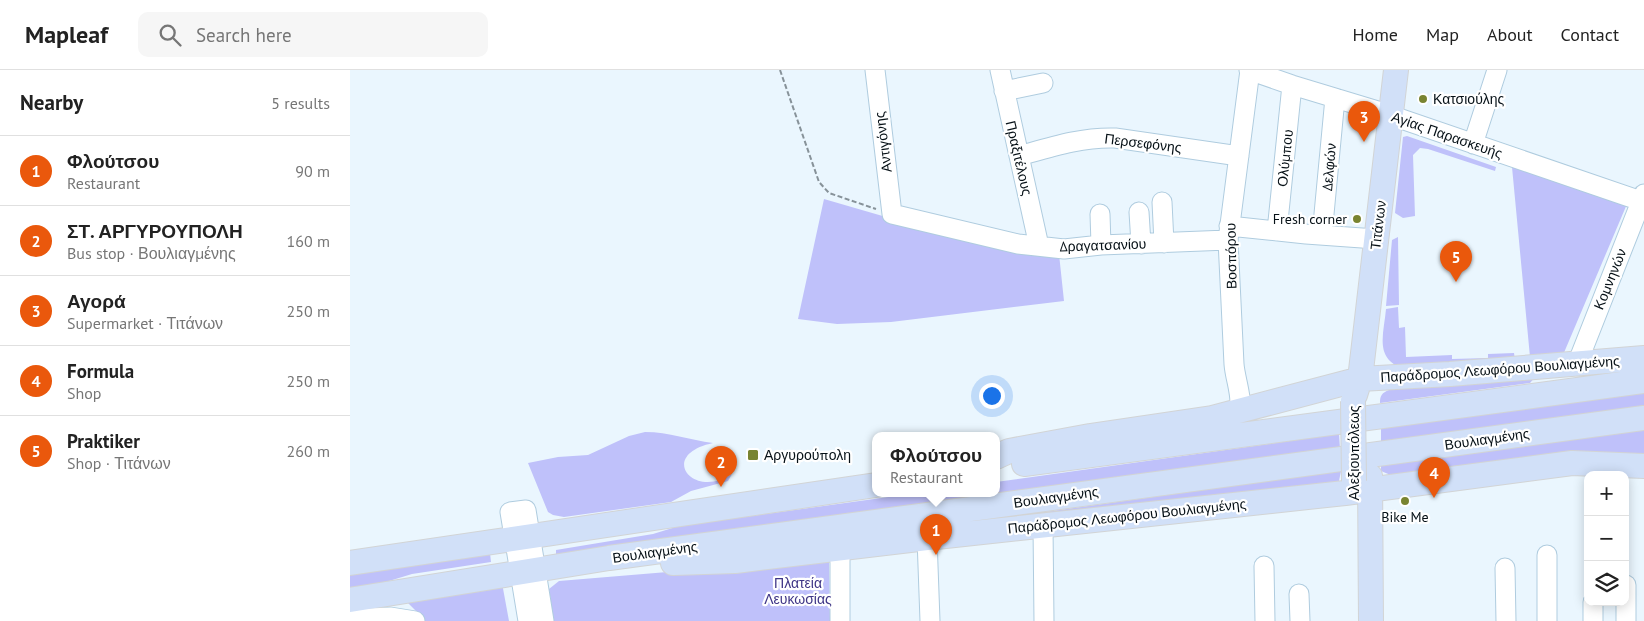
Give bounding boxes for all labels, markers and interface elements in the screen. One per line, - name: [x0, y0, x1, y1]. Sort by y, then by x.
- search box: [138, 12, 488, 57]
- text: Mapleaf: [25, 19, 108, 50]
- icon: search: [156, 21, 184, 49]
- text: Search here: [196, 23, 292, 47]
- text: Home: [1352, 23, 1398, 46]
- text: Map: [1426, 23, 1459, 46]
- text: About: [1487, 23, 1533, 46]
- text: Contact: [1561, 23, 1619, 46]
- text: Nearby: [20, 89, 83, 116]
- place label: Κατσιούλης: [1433, 90, 1505, 108]
- text: 5 results: [271, 93, 330, 113]
- marker: Κατσιούλης: [1417, 93, 1429, 105]
- pin: 3: [1348, 101, 1380, 142]
- street label: Αγίας Παρασκευής: [1389, 108, 1505, 162]
- street label: Αντιγόνης: [870, 110, 896, 173]
- street label: Πραξιτέλους: [1002, 119, 1036, 197]
- street label: Ολύμπου: [1273, 128, 1297, 188]
- street label: Περσεφόνης: [1103, 129, 1183, 157]
- street label: Δελφών: [1318, 142, 1340, 192]
- text: Φλούτσου: [67, 149, 159, 173]
- text: 1: [31, 161, 41, 181]
- text: 90 m: [295, 161, 330, 181]
- text: Restaurant: [67, 173, 140, 193]
- street label: Τιτάνων: [1366, 199, 1390, 251]
- place label: Fresh corner: [1273, 210, 1347, 228]
- marker: Fresh corner: [1351, 213, 1363, 225]
- text: ΣΤ. ΑΡΓΥΡΟΥΠΟΛΗ: [67, 219, 243, 243]
- street label: Βοσπόρου: [1221, 223, 1241, 289]
- text: 2: [31, 231, 41, 251]
- text: 160 m: [287, 231, 330, 251]
- street label: Δραγατσανίου: [1059, 234, 1147, 256]
- pin: 5: [1440, 241, 1472, 282]
- text: Bus stop · Βουλιαγμένης: [67, 243, 236, 263]
- street label: Κομνηνών: [1590, 246, 1630, 312]
- text: Αγορά: [67, 289, 126, 313]
- text: 3: [31, 301, 41, 321]
- text: 250 m: [287, 301, 330, 321]
- text: Supermarket · Τιτάνων: [67, 313, 223, 333]
- street label: Παράδρομος Λεωφόρου Βουλιαγμένης: [1380, 352, 1620, 386]
- text: Formula: [67, 359, 134, 383]
- text: 4: [31, 371, 41, 391]
- text: 250 m: [287, 371, 330, 391]
- text: Shop: [67, 383, 101, 403]
- your location: [979, 383, 1005, 409]
- street label: Αλεξιουπόλεως: [1345, 405, 1363, 501]
- street label: Βουλιαγμένης: [1443, 424, 1531, 454]
- text: Praktiker: [67, 429, 140, 453]
- popup: [872, 432, 1000, 497]
- text: 5: [31, 441, 41, 461]
- text: 260 m: [287, 441, 330, 461]
- text: Φλούτσου: [890, 443, 982, 467]
- pin: 2: [705, 446, 737, 487]
- place label: Αργυρούπολη: [764, 446, 851, 464]
- marker: Αργυρούπολη: [746, 448, 760, 462]
- text: Shop · Τιτάνων: [67, 453, 171, 473]
- pin: 4: [1418, 457, 1450, 498]
- text: Restaurant: [890, 467, 963, 487]
- map controls: [1584, 471, 1629, 606]
- button: +: [1584, 471, 1629, 516]
- street label: Βουλιαγμένης: [1012, 482, 1100, 512]
- street label: Παράδρομος Λεωφόρου Βουλιαγμένης: [1007, 494, 1247, 537]
- marker: Bike Me: [1399, 495, 1411, 507]
- place label: Bike Me: [1381, 508, 1429, 526]
- pin: 1: [920, 514, 952, 555]
- button: −: [1584, 516, 1629, 561]
- street label: Βουλιαγμένης: [611, 537, 699, 567]
- button: layers: [1584, 561, 1629, 606]
- park label: Πλατεία Λευκωσίας: [764, 574, 832, 608]

